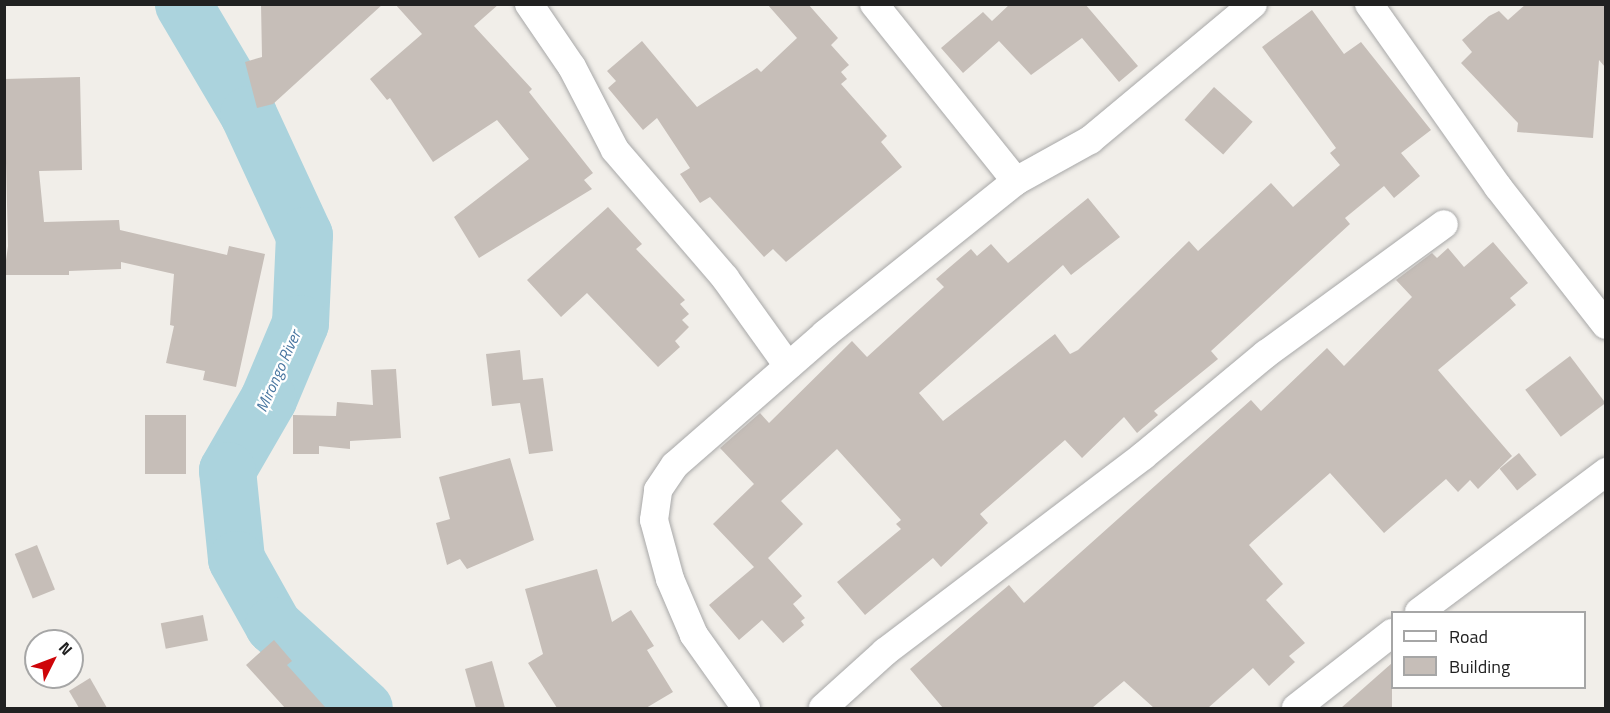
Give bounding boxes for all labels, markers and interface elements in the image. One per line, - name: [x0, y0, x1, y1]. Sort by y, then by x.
- water label: Mirongo River: [251, 327, 305, 415]
- legend: [1391, 611, 1586, 689]
- text: Road: [1449, 623, 1488, 650]
- north arrow: [24, 629, 84, 689]
- text: N: [53, 636, 79, 660]
- text: Building: [1449, 653, 1510, 680]

